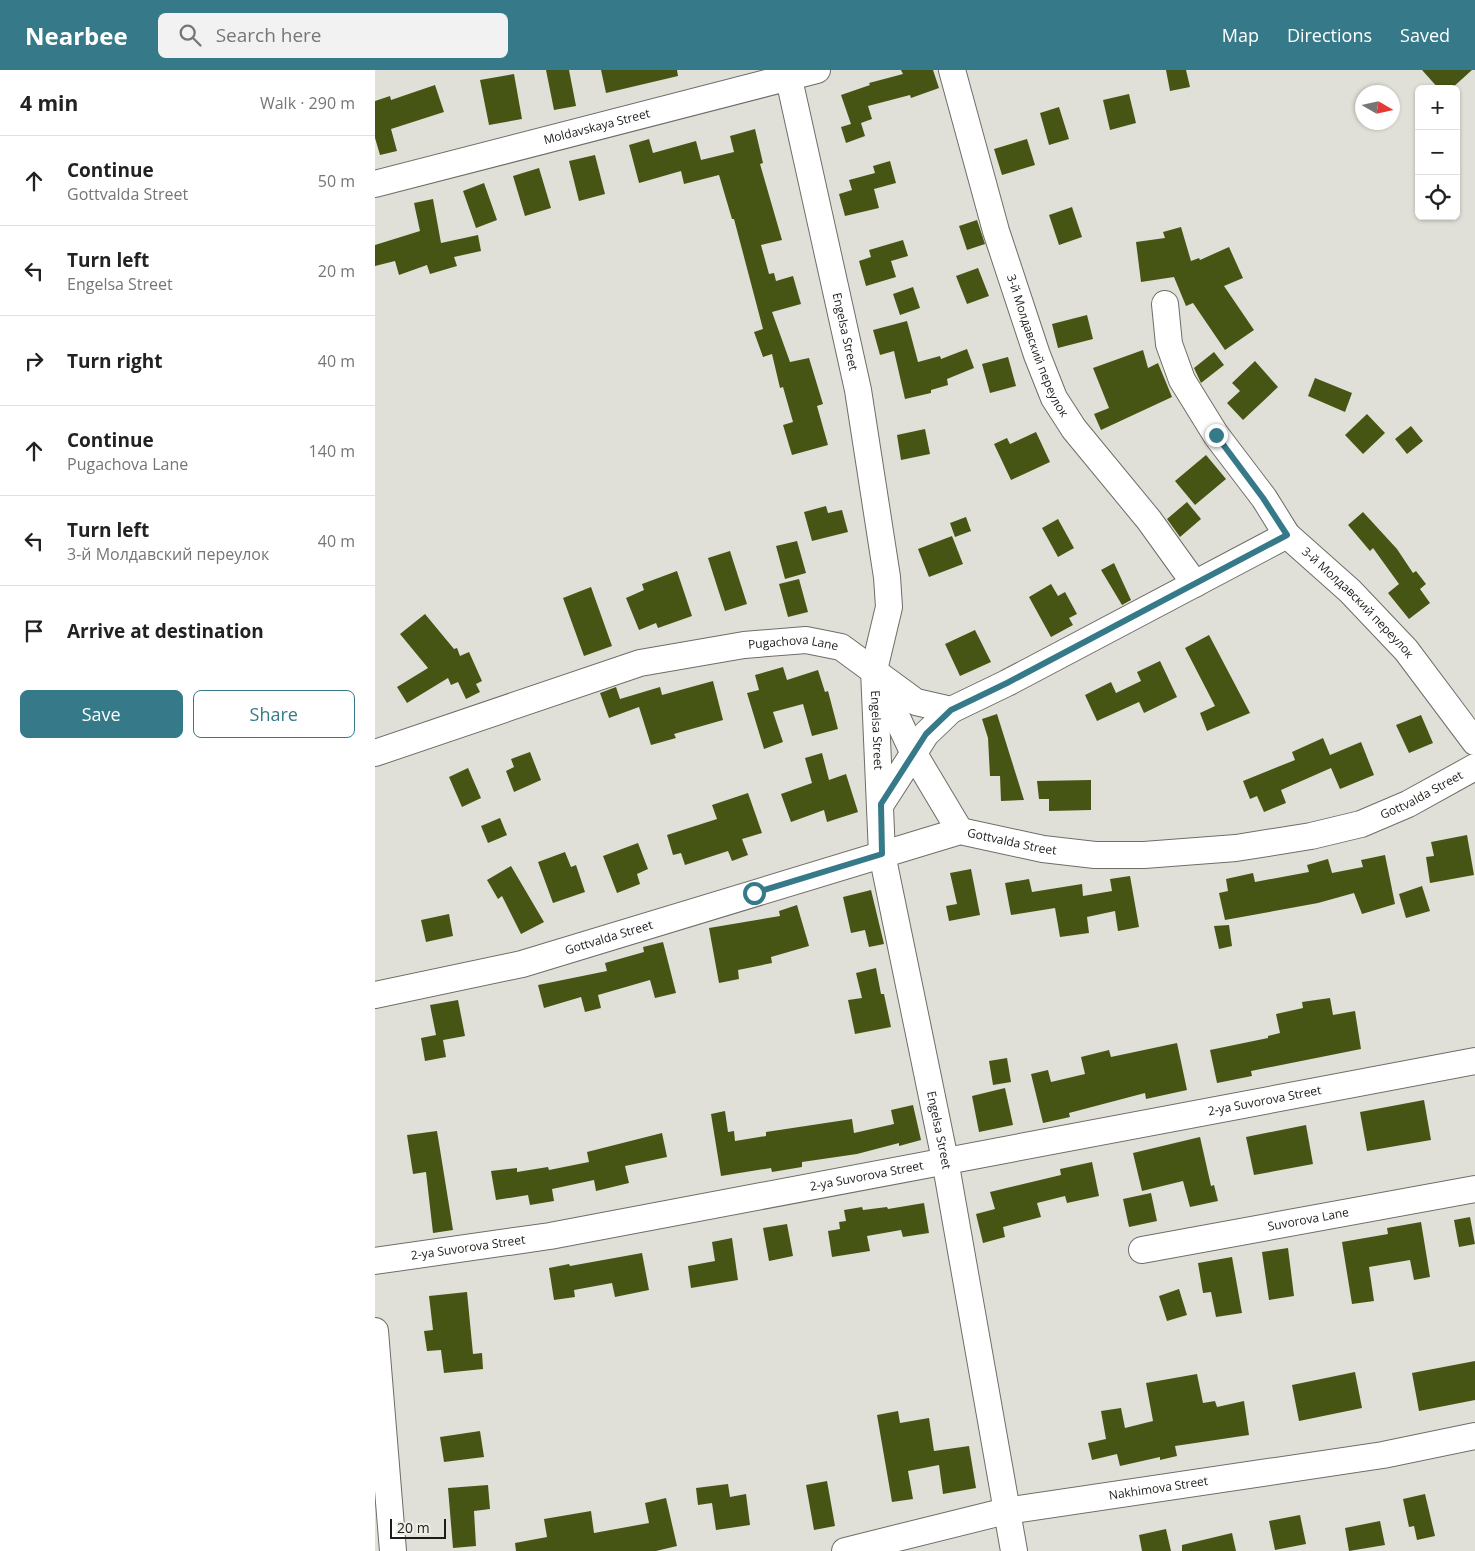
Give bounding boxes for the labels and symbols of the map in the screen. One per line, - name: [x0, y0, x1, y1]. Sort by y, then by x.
- north arrow: [1355, 85, 1400, 130]
- street label: Moldavskaya Street: [542, 104, 652, 148]
- street label: 3-й Молдавский переулок: [1003, 272, 1073, 421]
- street label: Engelsa Street: [829, 291, 862, 372]
- route end: [1205, 424, 1228, 447]
- street label: 3-й Молдавский переулок: [1298, 543, 1419, 662]
- street label: Pugachova Lane: [747, 631, 840, 654]
- street label: Engelsa Street: [867, 690, 887, 770]
- street label: Gottvalda Street: [1377, 766, 1466, 823]
- street label: Gottvalda Street: [966, 824, 1057, 859]
- route start: [743, 882, 766, 905]
- street label: Gottvalda Street: [563, 916, 655, 958]
- street label: 2-ya Suvorova Street: [1206, 1081, 1323, 1119]
- street label: Engelsa Street: [923, 1089, 955, 1171]
- street label: 2-ya Suvorova Street: [808, 1157, 925, 1195]
- street label: Suvorova Lane: [1266, 1203, 1350, 1235]
- street label: 2-ya Suvorova Street: [410, 1231, 526, 1264]
- street label: Nakhimova Street: [1108, 1472, 1209, 1504]
- scale bar: [390, 1516, 446, 1539]

